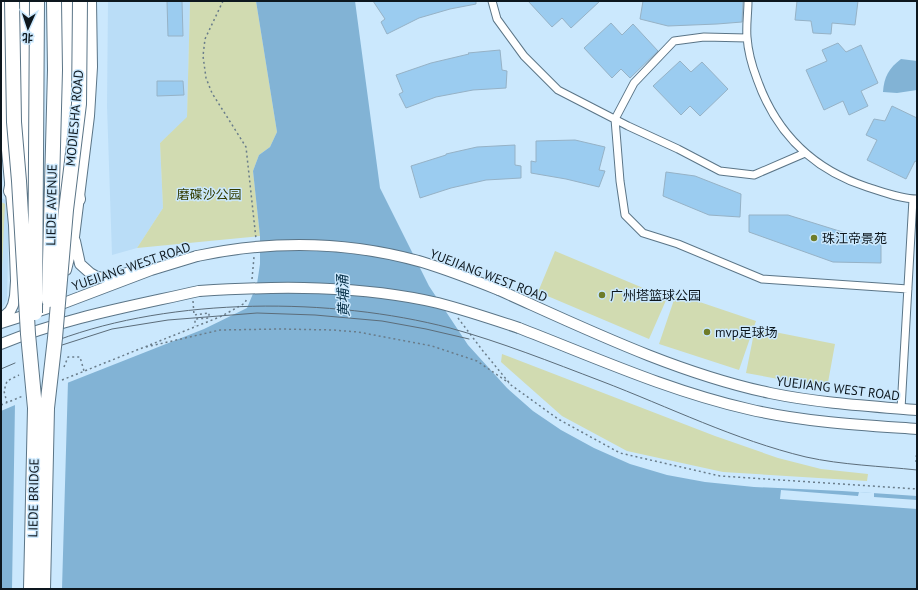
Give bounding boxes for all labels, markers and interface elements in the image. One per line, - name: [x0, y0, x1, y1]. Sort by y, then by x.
- north arrow: [8, 8, 48, 48]
- text: 北: [22, 31, 33, 45]
- street label: MODIESHA ROAD: [62, 69, 87, 167]
- street label: LIEDE AVENUE: [42, 164, 61, 246]
- park label: 磨碟沙公园: [176, 186, 242, 203]
- place label: 珠江帝景苑: [822, 230, 887, 247]
- marker: 珠江帝景苑: [809, 233, 819, 243]
- street label: YUEJIANG WEST ROAD: [70, 238, 193, 295]
- street label: YUEJIANG WEST ROAD: [428, 245, 550, 306]
- water label: 黄埔涌: [333, 273, 353, 317]
- place label: 广州塔篮球公园: [610, 287, 701, 304]
- marker: 广州塔篮球公园: [597, 290, 607, 300]
- place label: mvp足球场: [715, 324, 778, 341]
- marker: mvp足球场: [702, 327, 712, 337]
- street label: YUEJIANG WEST ROAD: [775, 372, 901, 405]
- street label: LIEDE BRIDGE: [24, 458, 43, 538]

